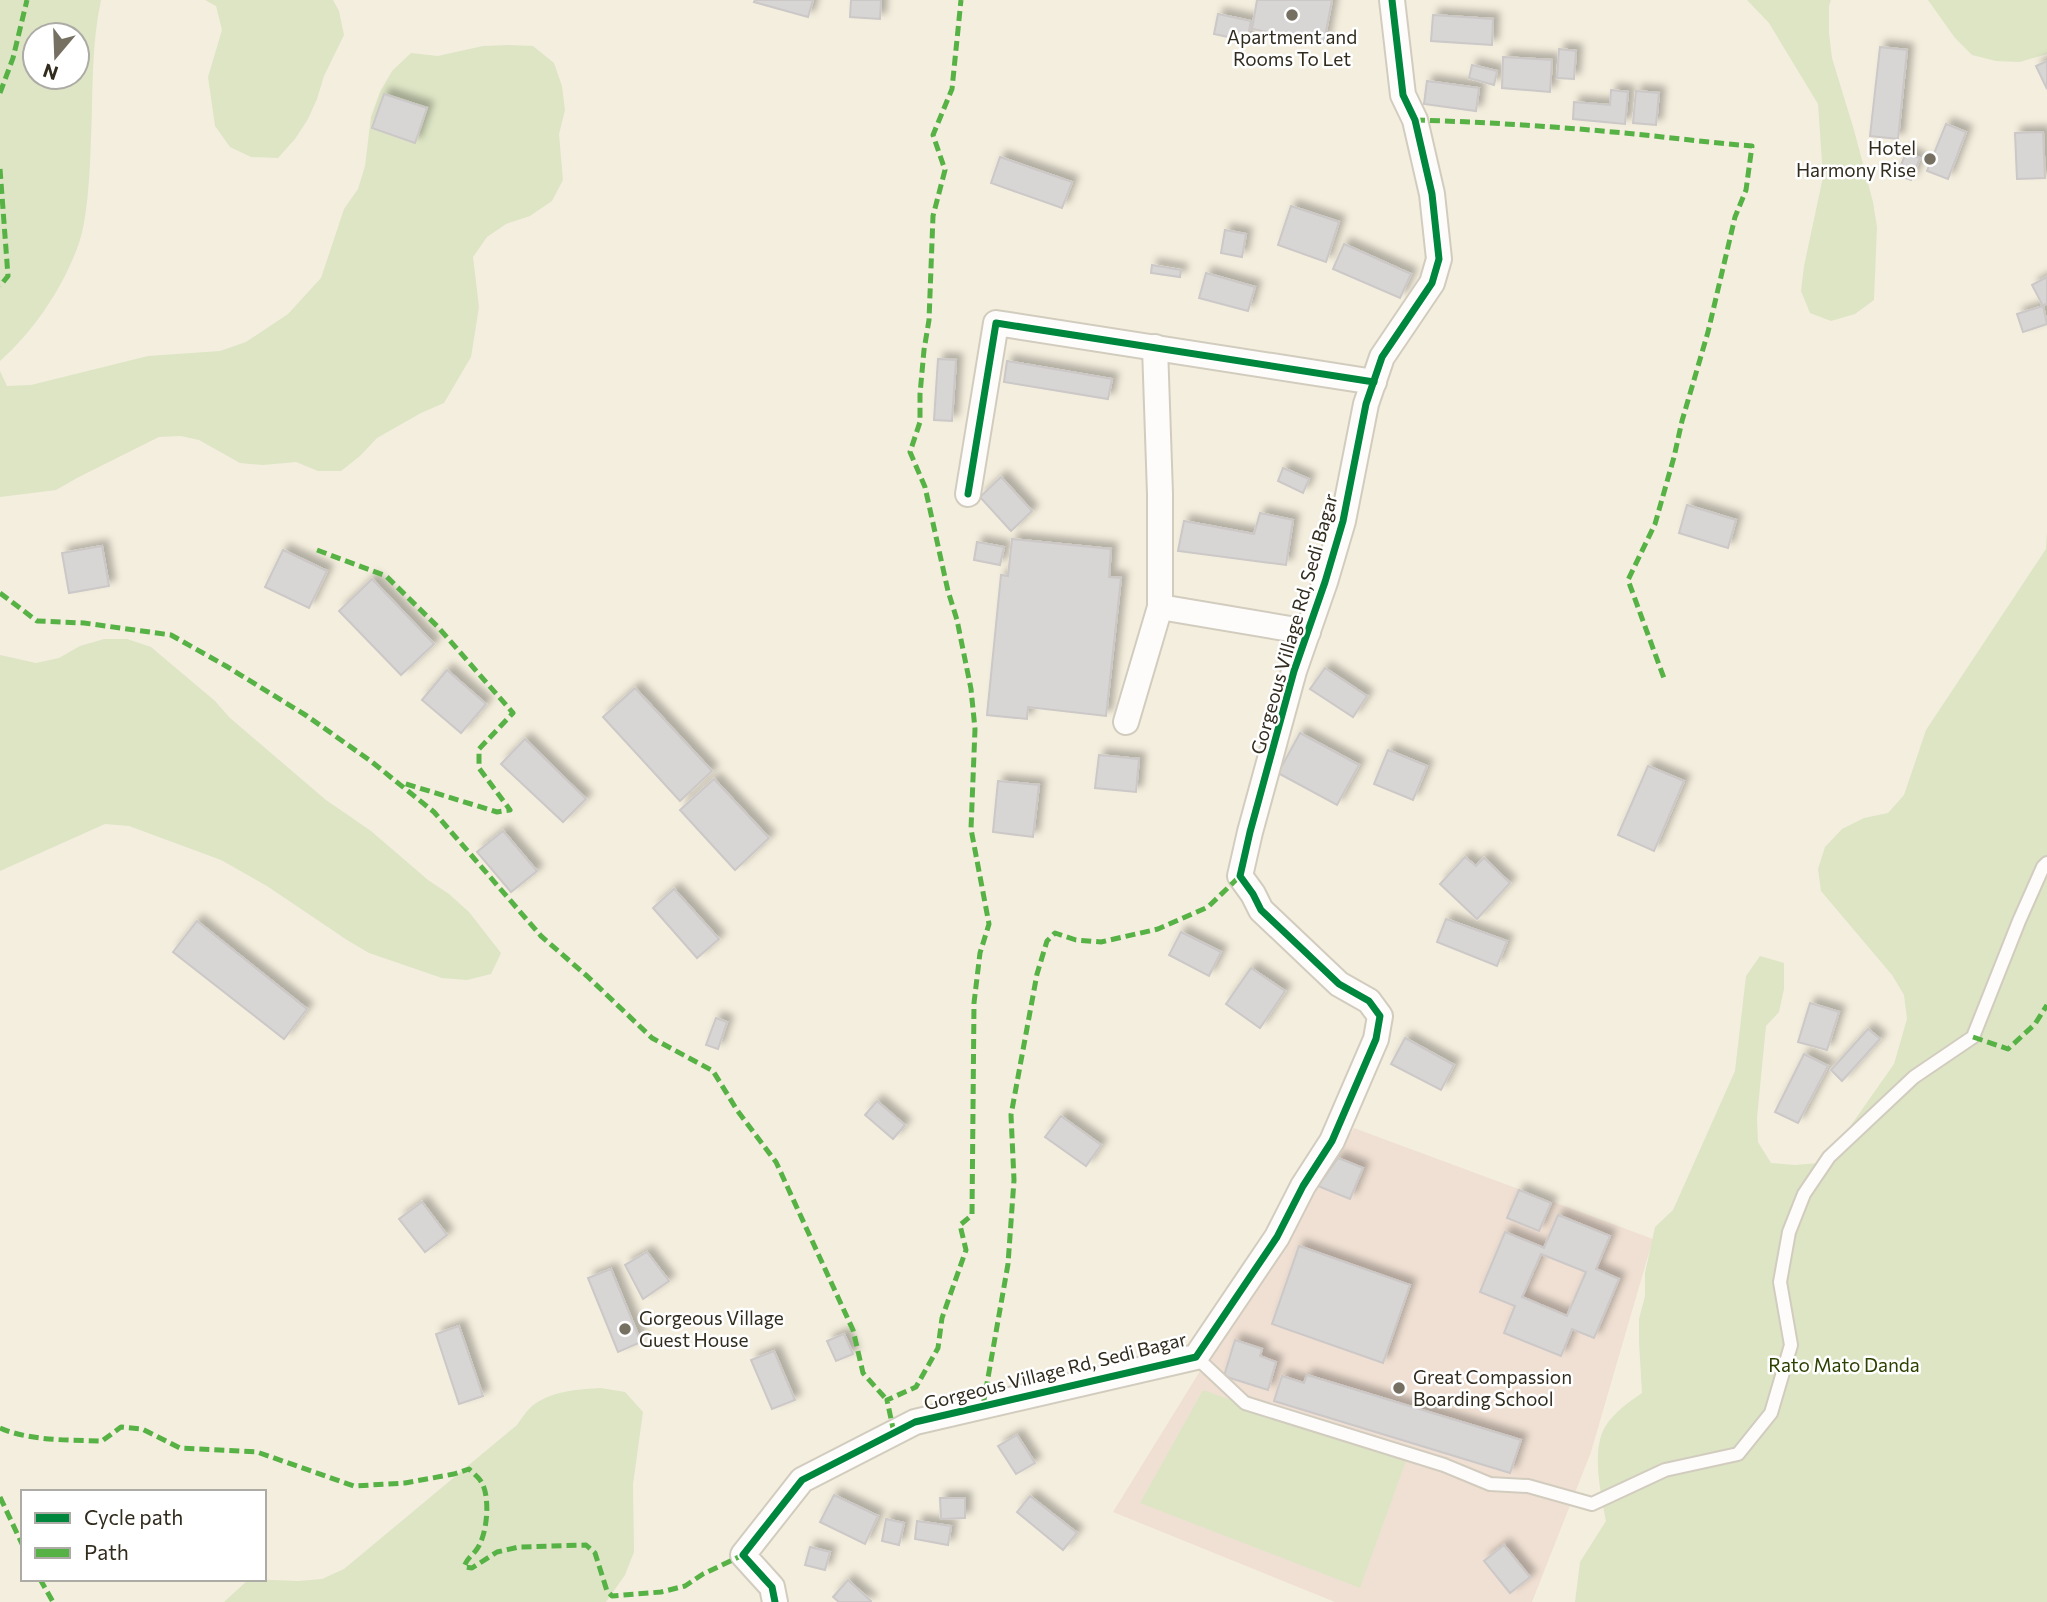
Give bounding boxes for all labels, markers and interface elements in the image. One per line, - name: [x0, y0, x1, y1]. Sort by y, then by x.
- marker: Apartment and Rooms To Let: [1284, 7, 1300, 23]
- north arrow: [21, 21, 91, 91]
- place label: Apartment and Rooms To Let: [1227, 25, 1357, 70]
- text: N: [40, 59, 61, 86]
- place label: Hotel Harmony Rise: [1796, 136, 1916, 181]
- marker: Hotel Harmony Rise: [1922, 151, 1938, 167]
- street label: Gorgeous Village Rd, Sedi Bagar: [1245, 490, 1342, 757]
- place label: Gorgeous Village Guest House: [639, 1306, 784, 1351]
- marker: Gorgeous Village Guest House: [617, 1321, 633, 1337]
- street label: Gorgeous Village Rd, Sedi Bagar: [921, 1327, 1189, 1414]
- park label: Rato Mato Danda: [1768, 1353, 1920, 1376]
- place label: Great Compassion Boarding School: [1413, 1365, 1572, 1410]
- marker: Great Compassion Boarding School: [1391, 1380, 1407, 1396]
- legend: [21, 1490, 266, 1581]
- text: Cycle path: [84, 1504, 183, 1529]
- text: Path: [84, 1539, 129, 1564]

